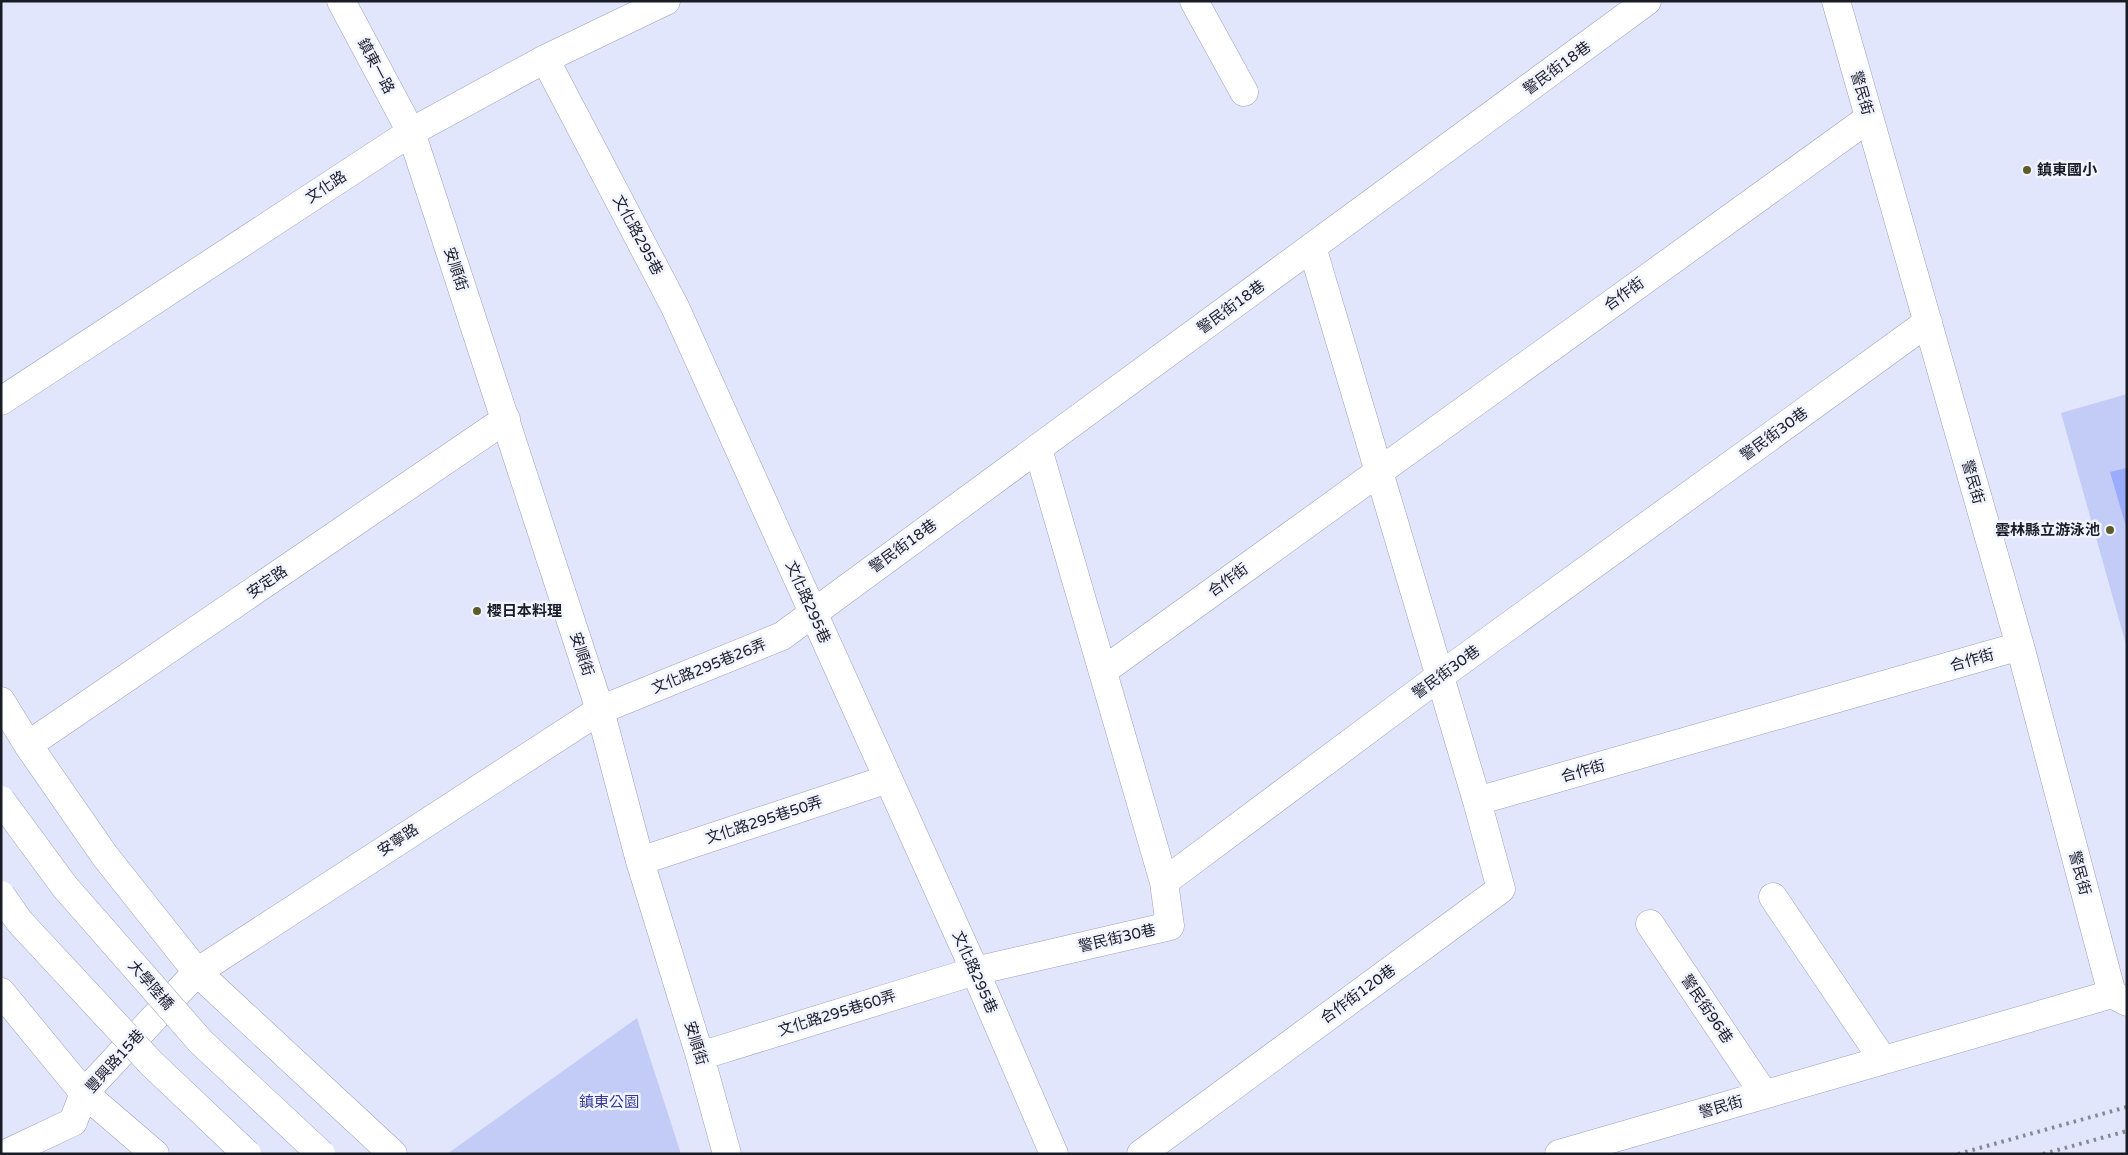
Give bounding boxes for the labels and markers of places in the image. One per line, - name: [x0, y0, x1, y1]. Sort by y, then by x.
- place label: 鎮東國小: [2037, 161, 2098, 179]
- marker: 鎮東國小: [2021, 164, 2033, 176]
- place label: 雲林縣立游泳池: [1995, 521, 2100, 539]
- marker: 雲林縣立游泳池: [2104, 524, 2116, 536]
- place label: 櫻日本料理: [487, 602, 562, 620]
- marker: 櫻日本料理: [471, 605, 483, 617]

